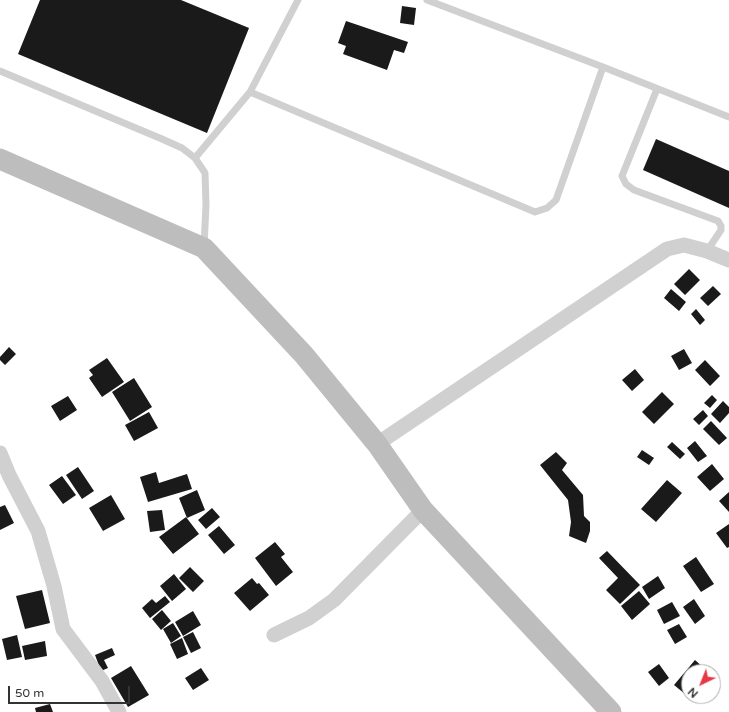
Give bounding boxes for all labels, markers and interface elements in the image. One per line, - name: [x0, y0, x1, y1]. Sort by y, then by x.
- north arrow: [681, 664, 721, 704]
- scale bar: [10, 678, 132, 704]
- text: N: [685, 685, 701, 700]
- text: 50 m: [15, 686, 44, 700]

